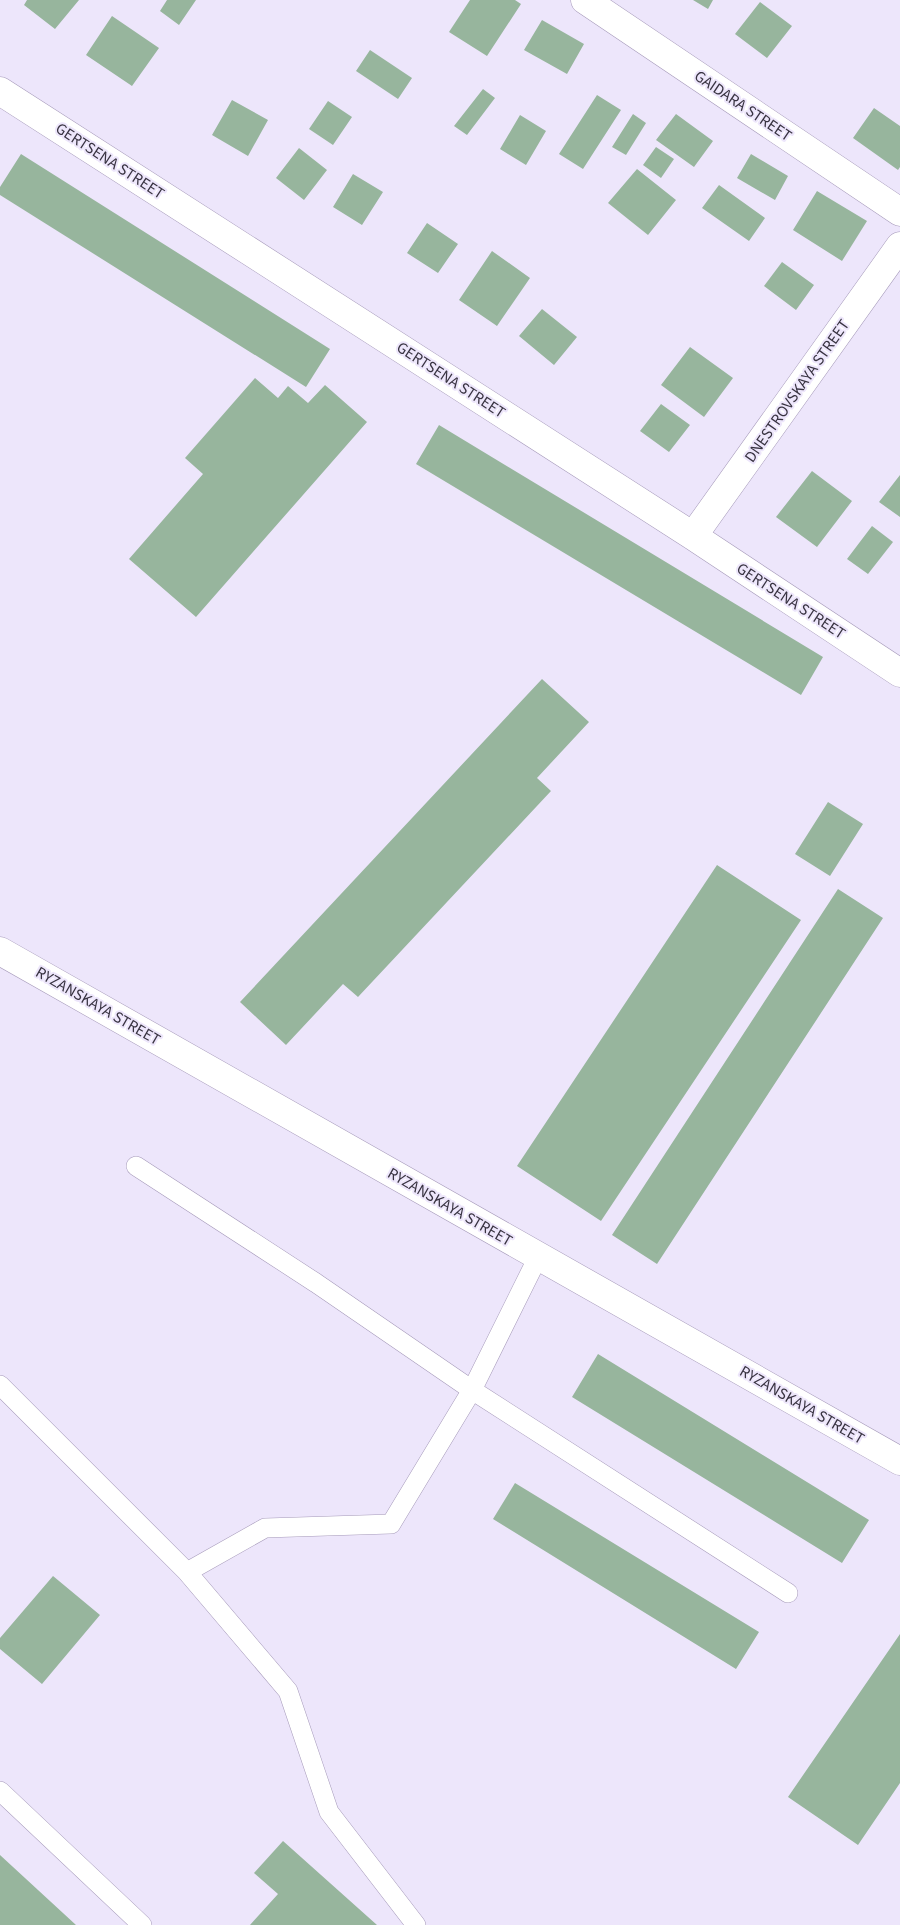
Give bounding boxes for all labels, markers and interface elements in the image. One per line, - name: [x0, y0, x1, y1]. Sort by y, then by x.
- street label: GAIDARA STREET: [690, 65, 796, 147]
- street label: GERTSENA STREET: [51, 118, 169, 205]
- street label: DNESTROVSKAYA STREET: [739, 315, 855, 467]
- street label: GERTSENA STREET: [392, 337, 510, 424]
- street label: GERTSENA STREET: [732, 558, 850, 645]
- street label: RYZANSKAYA STREET: [32, 961, 165, 1051]
- street label: RYZANSKAYA STREET: [384, 1162, 517, 1252]
- street label: RYZANSKAYA STREET: [736, 1360, 869, 1450]

